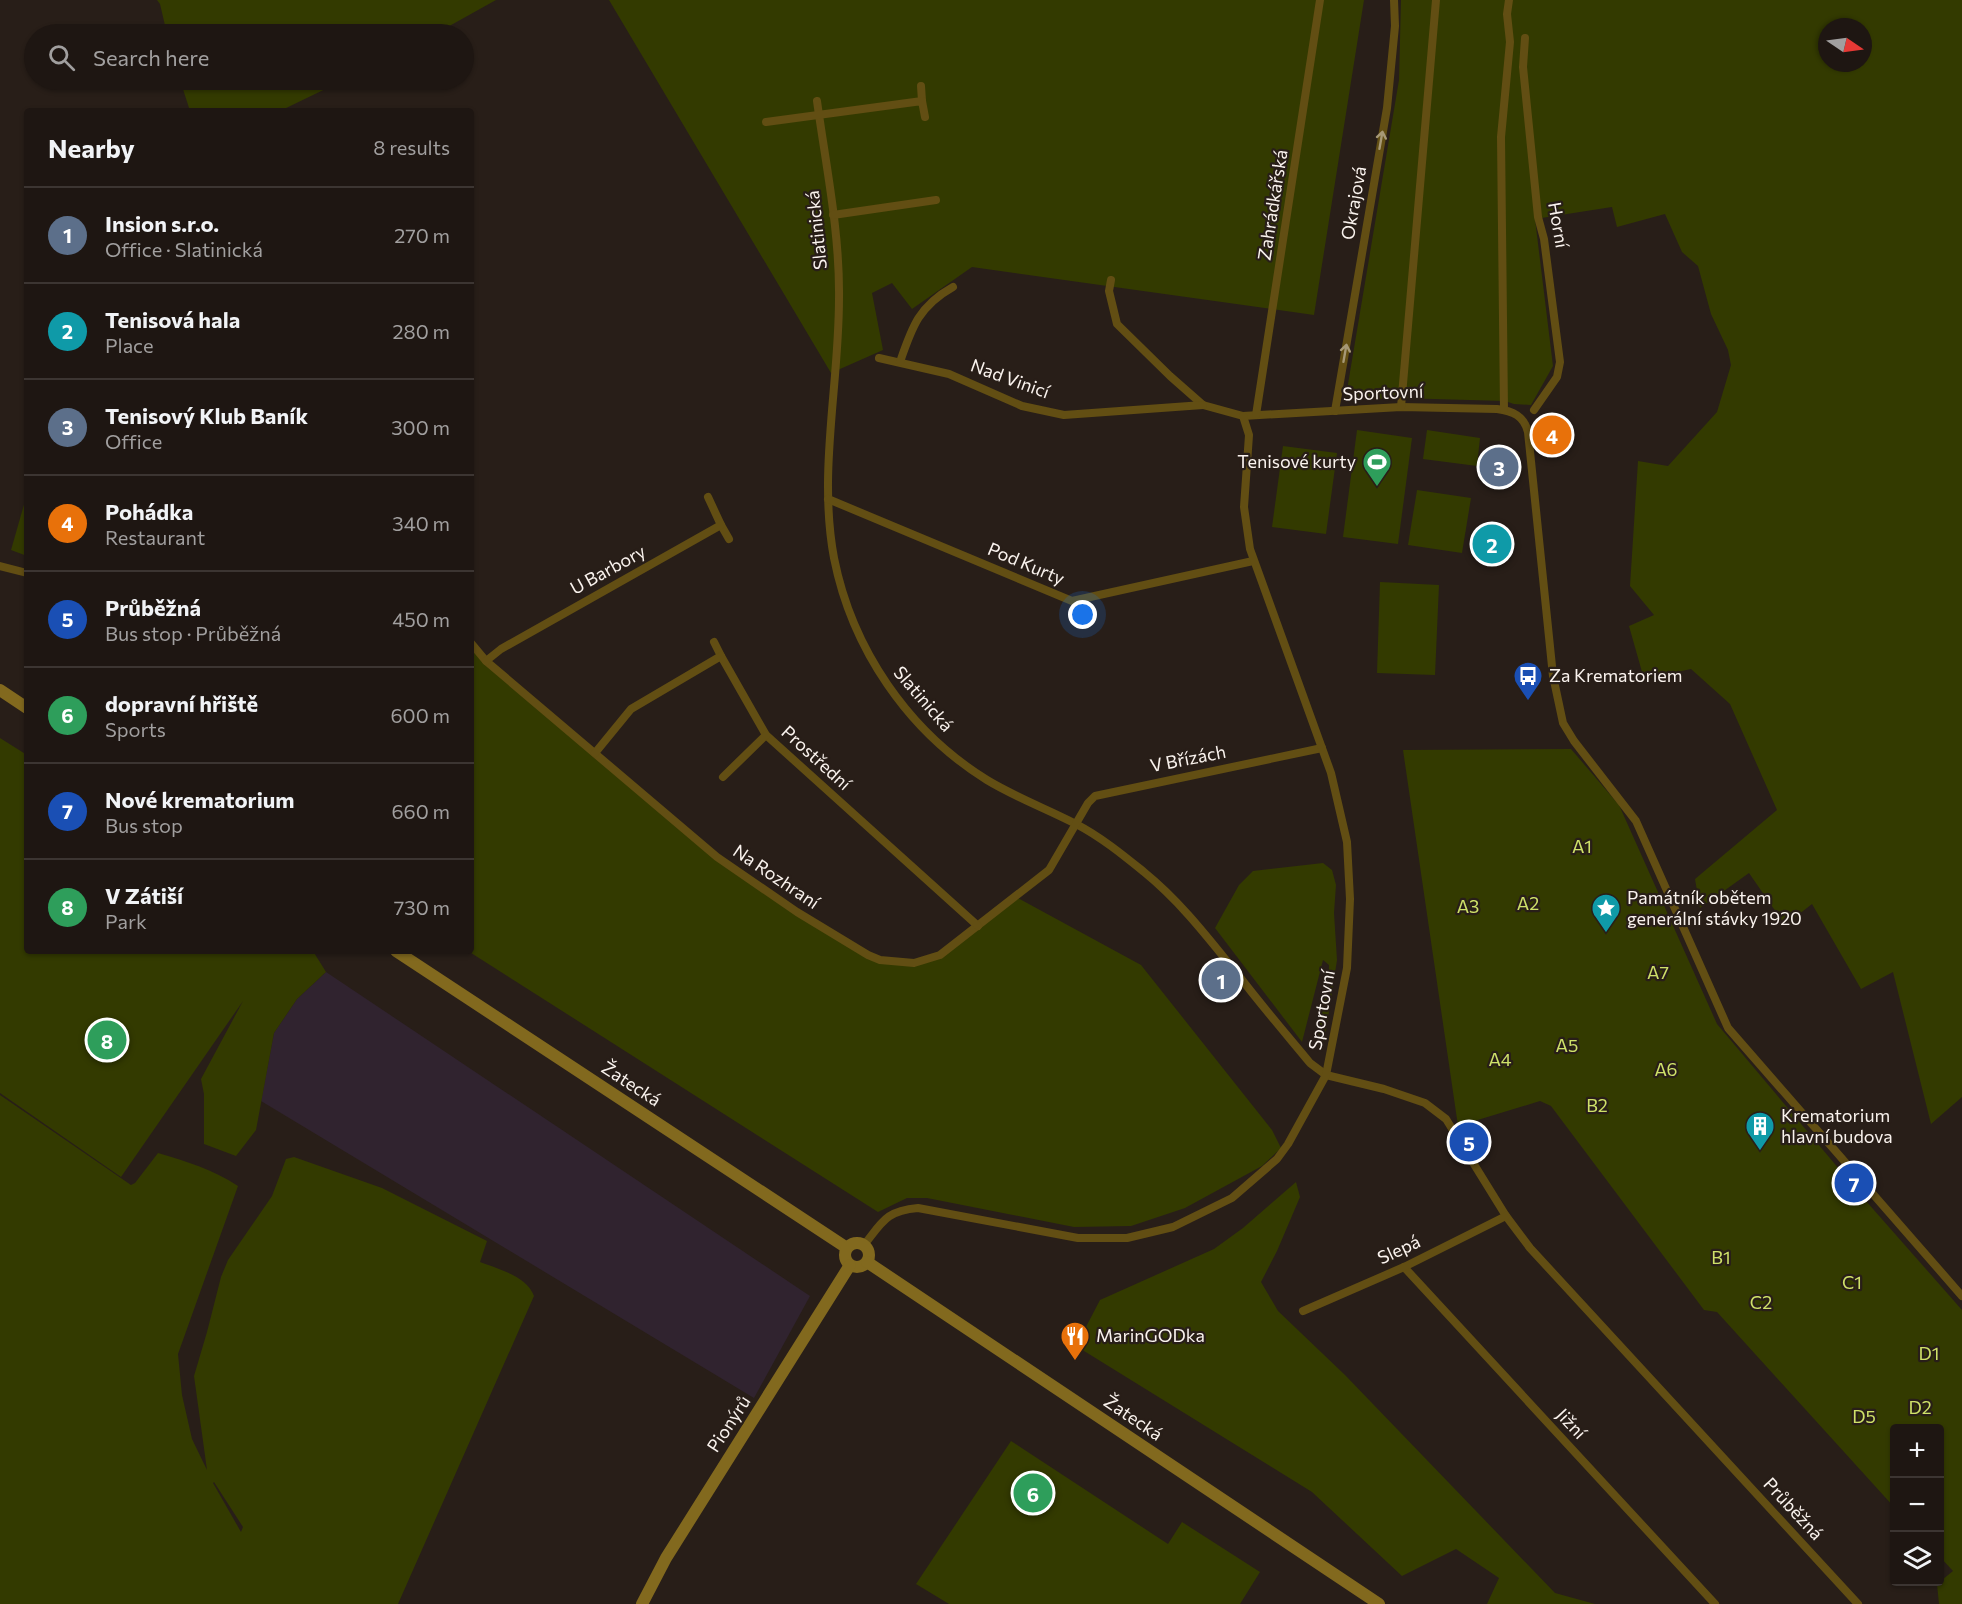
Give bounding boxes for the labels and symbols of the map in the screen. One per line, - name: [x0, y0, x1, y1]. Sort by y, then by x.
- north arrow: [1818, 18, 1872, 72]
- one-way arrow: [1376, 131, 1387, 151]
- street label: Zahrádkářská: [1252, 148, 1292, 262]
- street label: Okrajová: [1336, 164, 1370, 241]
- street label: Slatinická: [801, 189, 831, 271]
- street label: Horní: [1544, 200, 1574, 251]
- one-way arrow: [1339, 344, 1350, 363]
- street label: Nad Vinicí: [968, 354, 1054, 403]
- street label: Sportovní: [1342, 380, 1425, 404]
- pin: 4: [1532, 412, 1572, 458]
- pin: 3: [1480, 444, 1518, 490]
- sports icon: Tenisové kurty: [1361, 446, 1393, 488]
- place label: Tenisové kurty: [1237, 450, 1356, 472]
- pin: 2: [1472, 522, 1512, 566]
- street label: Pod Kurty: [985, 537, 1068, 589]
- street label: U Barbory: [566, 539, 649, 599]
- your location: [1068, 600, 1097, 629]
- bus stop icon: Za Krematoriem: [1512, 660, 1544, 702]
- street label: Slatinická: [889, 661, 958, 736]
- place label: Za Krematoriem: [1549, 664, 1683, 686]
- street label: Prostřední: [777, 720, 857, 795]
- street label: V Břízách: [1148, 740, 1228, 776]
- park label: A1: [1572, 835, 1592, 857]
- street label: Na Rozhraní: [729, 839, 825, 914]
- place label: Památník obětem generální stávky 1920: [1627, 886, 1802, 929]
- park label: A2: [1517, 892, 1539, 914]
- place icon: Památník obětem generální stávky 1920: [1590, 892, 1622, 934]
- park label: A3: [1457, 895, 1479, 917]
- pin: 1: [1202, 958, 1240, 1002]
- park label: A7: [1647, 961, 1669, 983]
- street label: Sportovní: [1303, 967, 1339, 1052]
- pin: 8: [88, 1018, 126, 1062]
- park label: A5: [1556, 1034, 1578, 1056]
- park label: A4: [1488, 1048, 1512, 1070]
- street label: Žatecká: [598, 1056, 665, 1110]
- park label: A6: [1655, 1058, 1677, 1080]
- park label: B2: [1586, 1094, 1608, 1116]
- place label: Krematorium hlavní budova: [1781, 1104, 1893, 1147]
- building icon: Krematorium hlavní budova: [1744, 1110, 1776, 1152]
- pin: 5: [1450, 1120, 1488, 1164]
- pin: 7: [1834, 1160, 1874, 1206]
- street label: Slepá: [1374, 1230, 1423, 1268]
- park label: B1: [1711, 1246, 1731, 1268]
- park label: C1: [1842, 1271, 1862, 1293]
- park label: C2: [1750, 1291, 1772, 1313]
- restaurant icon: MarinGODka: [1059, 1320, 1091, 1362]
- place label: MarinGODka: [1096, 1324, 1205, 1346]
- park label: D1: [1919, 1342, 1939, 1364]
- street label: Žatecká: [1100, 1390, 1167, 1445]
- street label: Pionýrů: [702, 1391, 755, 1456]
- park label: D2: [1908, 1396, 1932, 1418]
- street label: Jižní: [1552, 1403, 1592, 1444]
- park label: D5: [1852, 1405, 1876, 1427]
- pin: 6: [1014, 1470, 1052, 1516]
- street label: Průběžná: [1759, 1473, 1828, 1544]

